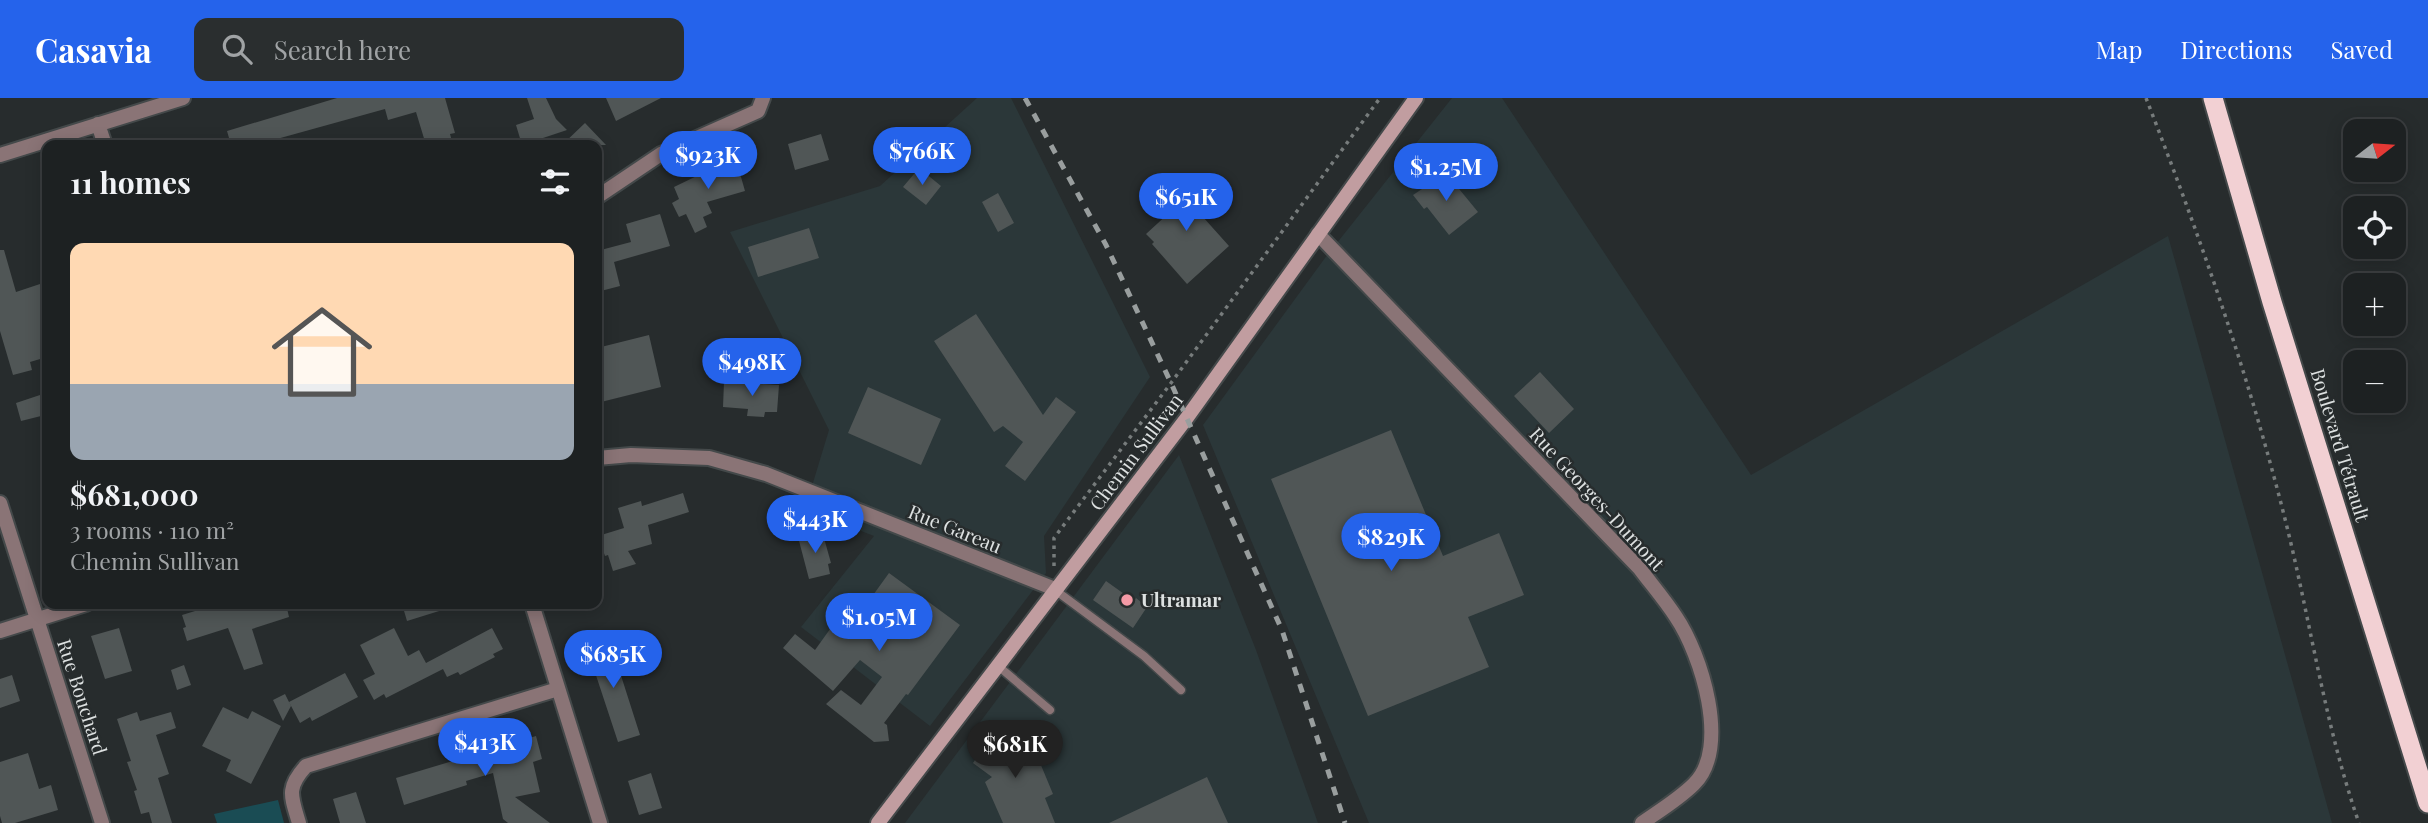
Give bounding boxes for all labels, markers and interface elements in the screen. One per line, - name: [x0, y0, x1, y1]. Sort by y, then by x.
- search box: [194, 18, 684, 81]
- text: Casavia: [35, 27, 152, 71]
- icon: search: [218, 30, 256, 68]
- text: Search here: [274, 32, 411, 67]
- text: Map: [2096, 33, 2142, 65]
- text: Directions: [2180, 33, 2293, 65]
- text: Saved: [2331, 33, 2393, 65]
- north arrow: [2343, 119, 2406, 182]
- map controls: [2343, 119, 2406, 413]
- pin: $766K: [873, 127, 971, 187]
- pin: $923K: [659, 132, 757, 191]
- text: $766K: [889, 134, 955, 165]
- text: $923K: [675, 138, 741, 169]
- pin: $1.25M: [1389, 144, 1503, 203]
- text: $1.25M: [1410, 150, 1482, 181]
- text: 11 homes: [70, 162, 191, 202]
- icon: filters: [536, 163, 574, 201]
- pin: $651K: [1137, 174, 1235, 233]
- text: $651K: [1155, 180, 1217, 211]
- button: locate: [2343, 196, 2406, 259]
- button: +: [2343, 273, 2406, 336]
- icon: home: [259, 289, 385, 415]
- pin: $498K: [703, 338, 801, 398]
- text: $498K: [718, 345, 786, 376]
- button: −: [2343, 350, 2406, 413]
- street label: Boulevard Tétrault: [2305, 365, 2377, 525]
- street label: Chemin Sullivan: [1083, 387, 1188, 515]
- street label: Rue Georges-Dumont: [1524, 421, 1671, 576]
- text: $681,000: [70, 474, 199, 514]
- pin: $443K: [766, 496, 864, 555]
- street label: Rue Gareau: [905, 498, 1006, 559]
- text: $443K: [783, 502, 847, 533]
- text: 3 rooms · 110 m²: [70, 514, 234, 545]
- pin: $829K: [1342, 514, 1440, 573]
- text: $829K: [1357, 520, 1425, 551]
- text: Chemin Sullivan: [70, 545, 240, 576]
- place label: Ultramar: [1141, 586, 1221, 612]
- marker: Ultramar: [1119, 592, 1135, 608]
- pin: $1.05M: [822, 594, 936, 653]
- text: $1.05M: [842, 600, 916, 631]
- pin: $685K: [564, 630, 662, 690]
- street label: Rue Bouchard: [52, 636, 114, 758]
- text: $685K: [580, 637, 646, 668]
- pin: $413K: [436, 718, 534, 778]
- pin: $681K: [966, 720, 1064, 780]
- text: $413K: [454, 725, 516, 756]
- text: $681K: [983, 727, 1047, 758]

